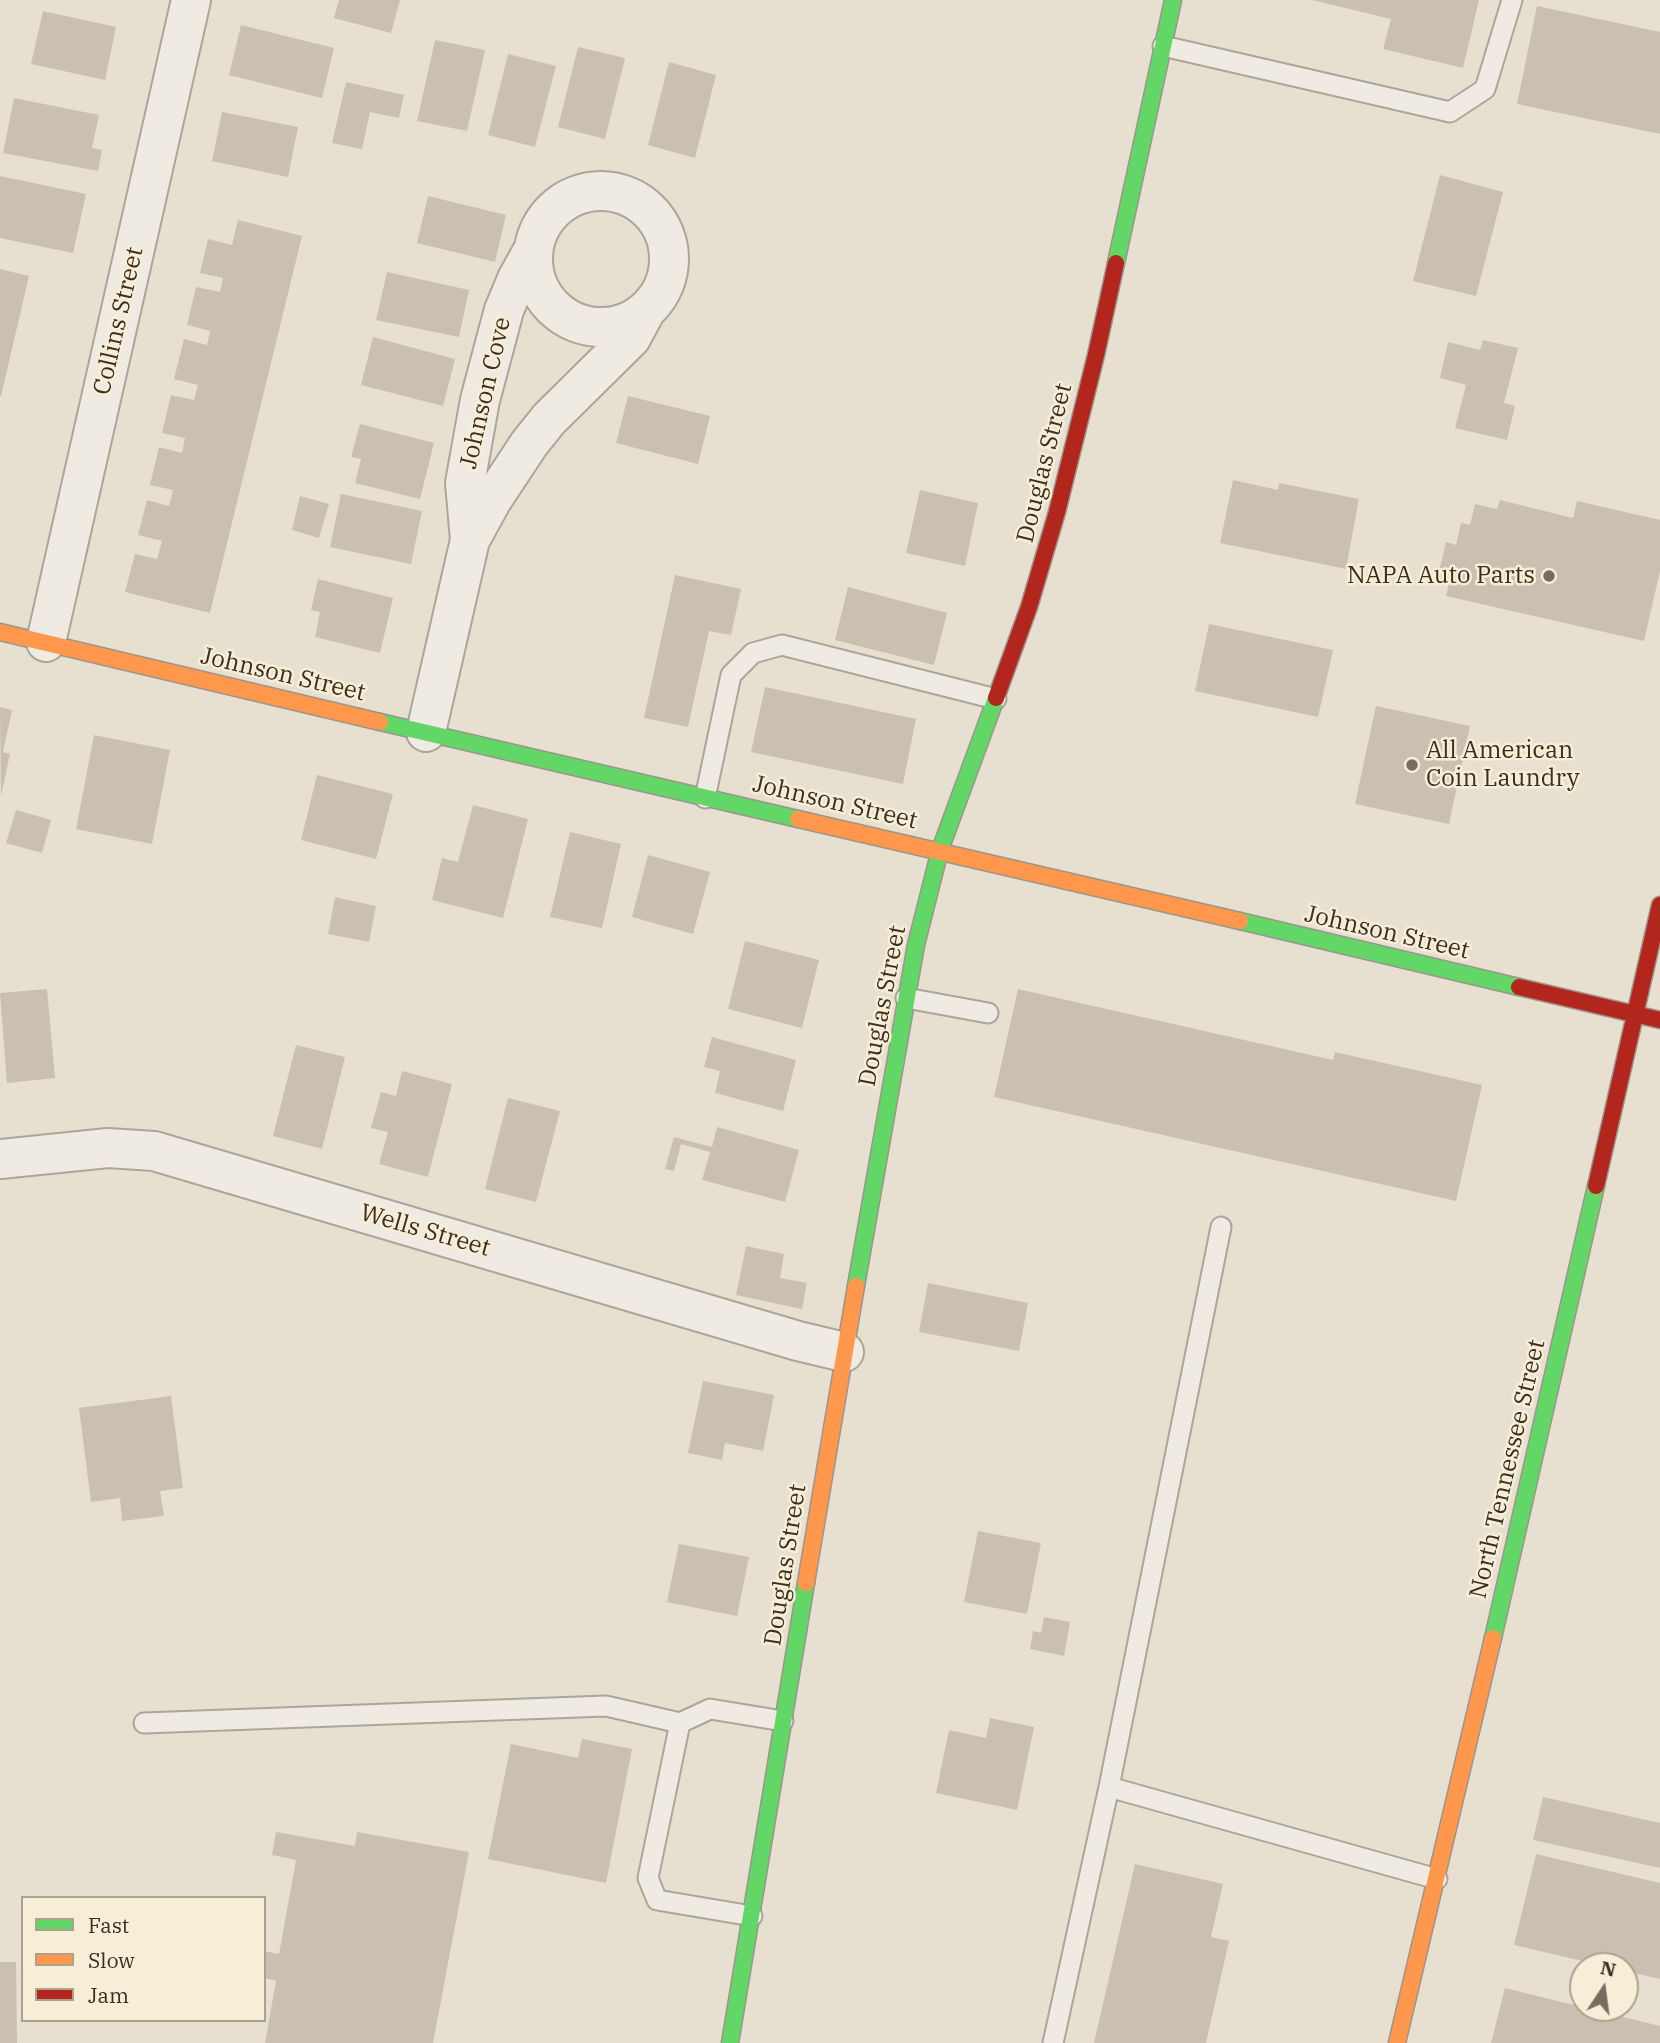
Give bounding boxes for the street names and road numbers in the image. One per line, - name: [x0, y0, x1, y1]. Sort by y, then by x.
- street label: Collins Street: [88, 244, 150, 398]
- street label: Johnson Cove: [455, 314, 517, 472]
- street label: Douglas Street: [1011, 380, 1079, 546]
- street label: Johnson Street: [198, 642, 368, 708]
- street label: Johnson Street: [750, 770, 920, 836]
- street label: Johnson Street: [1302, 900, 1472, 966]
- street label: Douglas Street: [853, 923, 913, 1089]
- street label: Wells Street: [357, 1199, 493, 1263]
- street label: North Tennessee Street: [1464, 1337, 1552, 1601]
- street label: Douglas Street: [759, 1482, 813, 1648]

